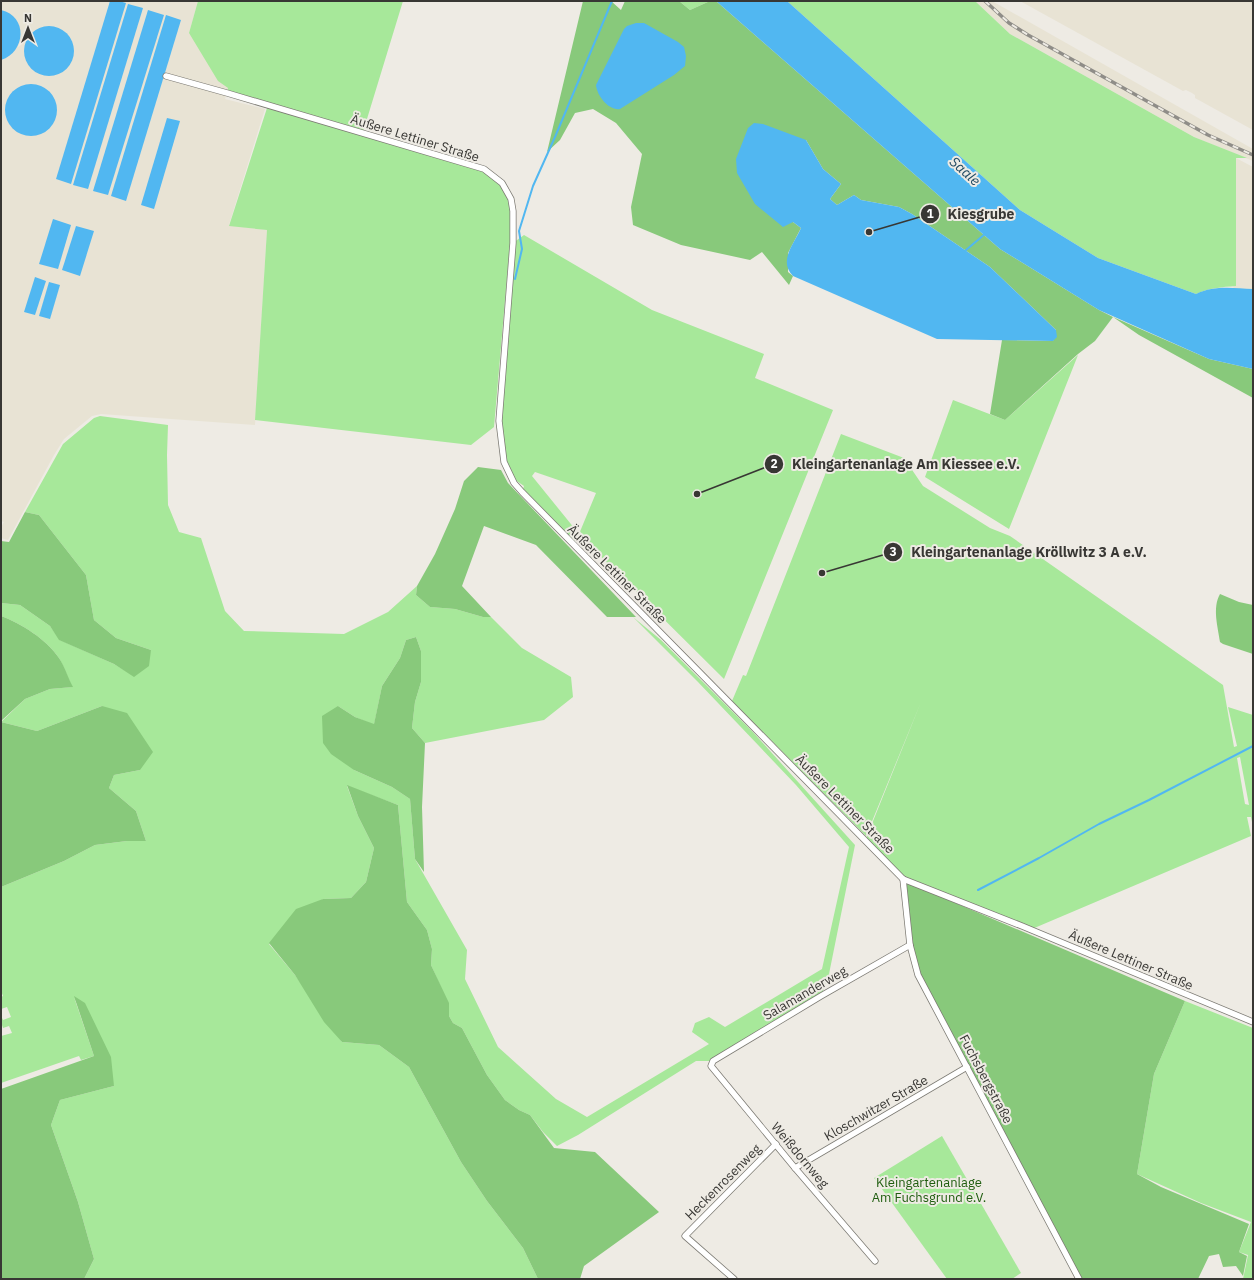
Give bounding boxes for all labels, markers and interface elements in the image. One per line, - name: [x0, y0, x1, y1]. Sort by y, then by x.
- north arrow: [8, 8, 48, 48]
- text: N: [24, 11, 32, 25]
- street label: Äußere Lettiner Straße: [349, 110, 481, 166]
- water label: Saale: [946, 153, 984, 189]
- callout: Kiesgrube: [920, 201, 1023, 227]
- text: Kiesgrube: [948, 205, 1015, 223]
- text: 1: [926, 206, 934, 221]
- callout: Kleingartenanlage Am Kiessee e.V.: [764, 451, 1028, 477]
- text: Kleingartenanlage Am Kiessee e.V.: [792, 455, 1020, 473]
- text: 2: [770, 456, 778, 471]
- street label: Äußere Lettiner Straße: [564, 521, 670, 627]
- callout: Kleingartenanlage Kröllwitz 3 A e.V.: [883, 539, 1155, 565]
- text: Kleingartenanlage Kröllwitz 3 A e.V.: [911, 543, 1147, 561]
- text: 3: [889, 544, 897, 559]
- street label: Äußere Lettiner Straße: [792, 751, 898, 857]
- street label: Äußere Lettiner Straße: [1066, 926, 1196, 994]
- street label: Salamanderweg: [760, 962, 850, 1024]
- street label: Fuchsbergstraße: [955, 1032, 1017, 1126]
- street label: Kloschwitzer Straße: [821, 1071, 931, 1145]
- street label: Weißdornweg: [767, 1119, 833, 1192]
- street label: Heckenrosenweg: [681, 1140, 765, 1224]
- park label: Kleingartenanlage Am Fuchsgrund e.V.: [872, 1174, 986, 1206]

